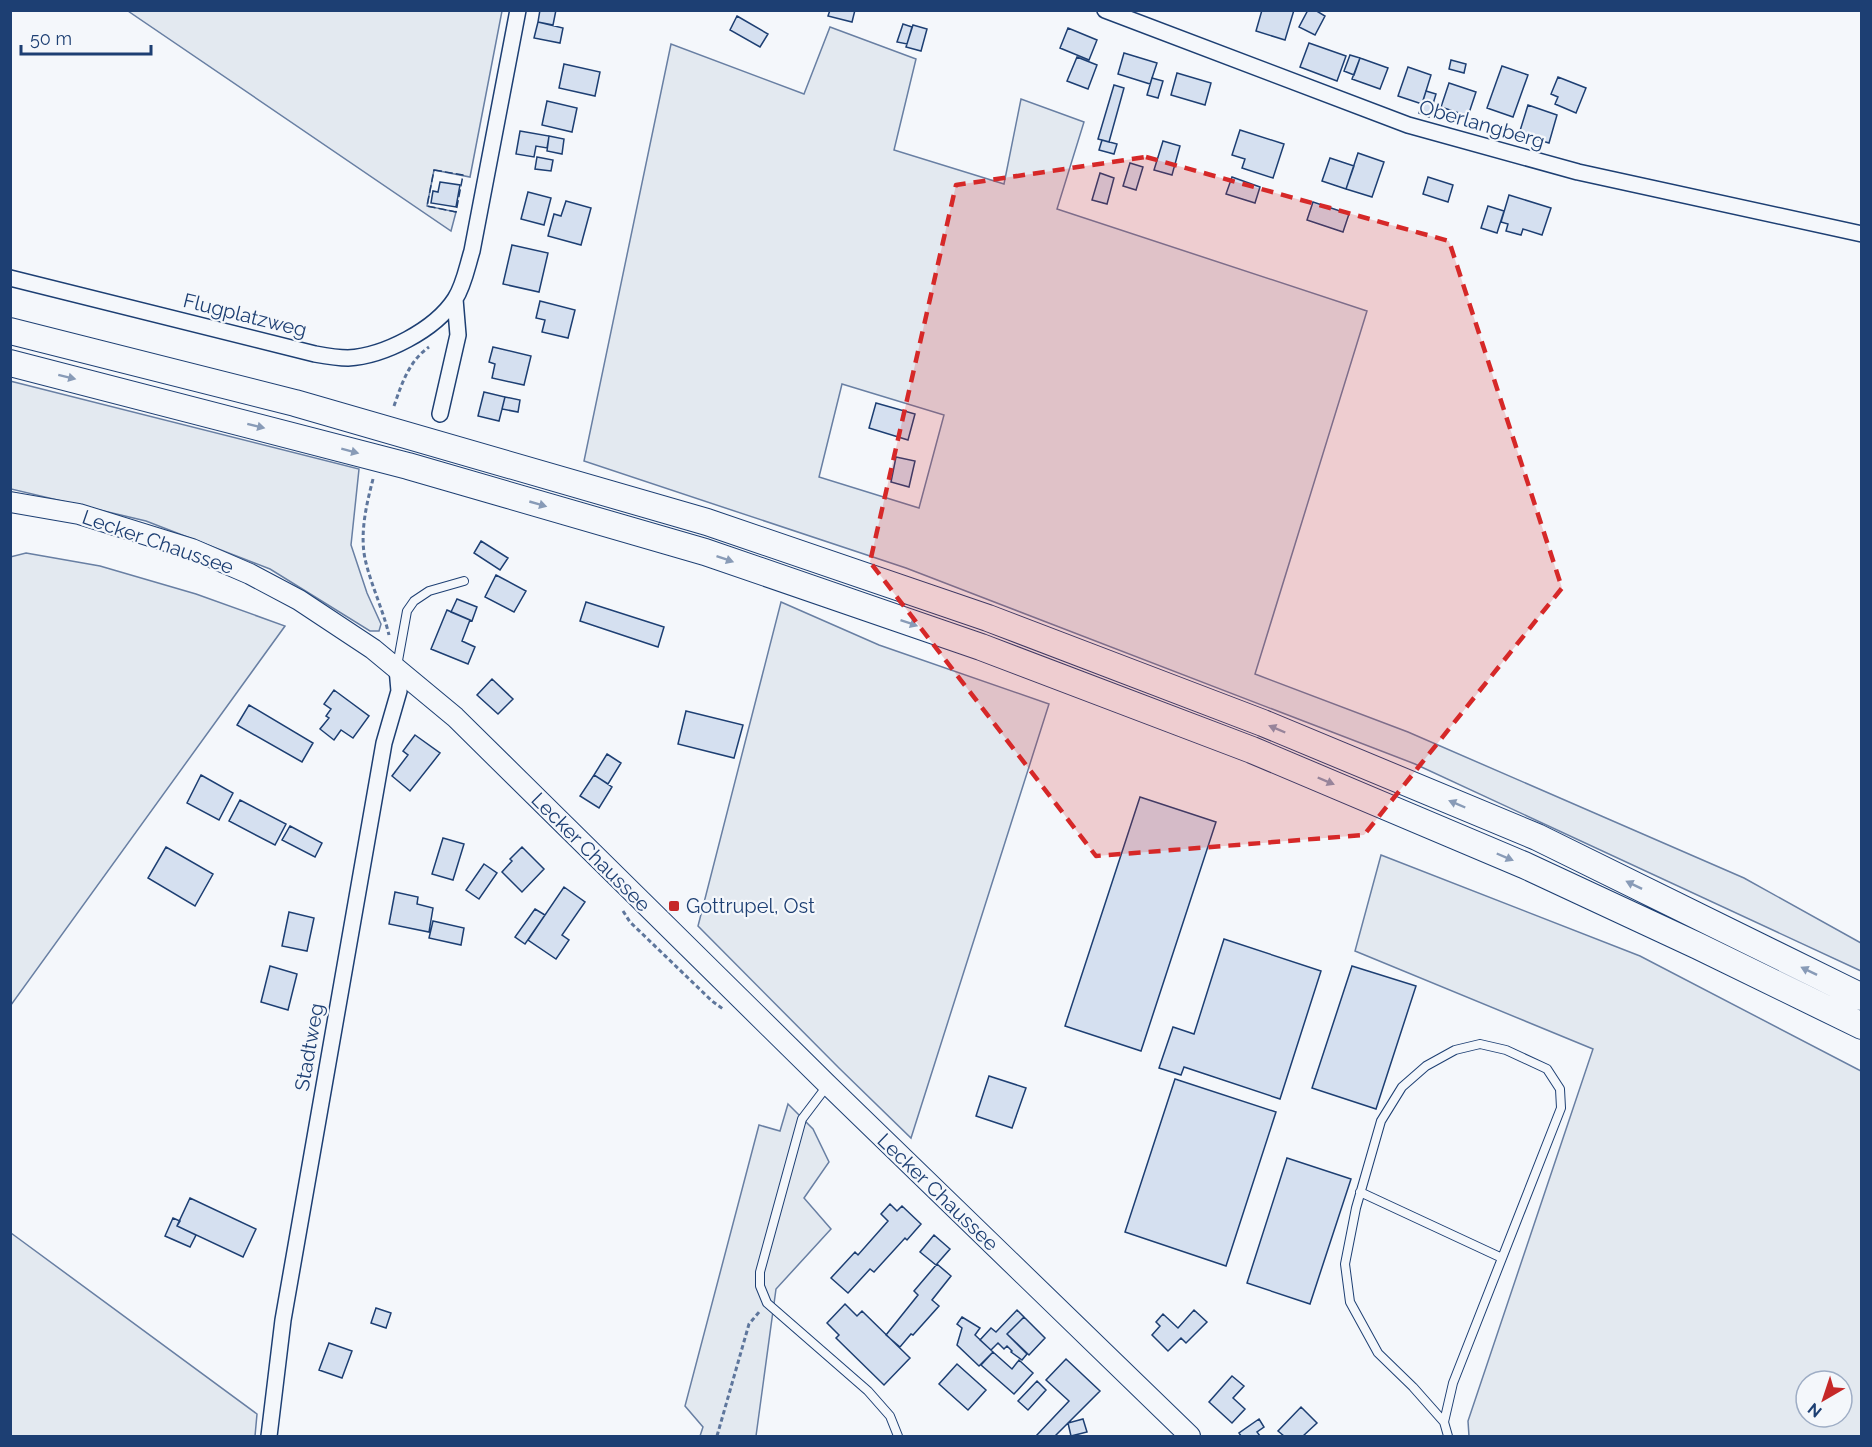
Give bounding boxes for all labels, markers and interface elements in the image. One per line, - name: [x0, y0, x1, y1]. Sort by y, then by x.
- scale bar: [21, 18, 152, 56]
- text: 50 m: [30, 28, 72, 49]
- street label: Oberlangberg: [1416, 95, 1548, 153]
- street label: Flugplatzweg: [181, 288, 309, 342]
- one-way arrow: [58, 373, 76, 383]
- one-way arrow: [247, 422, 265, 431]
- one-way arrow: [342, 447, 360, 456]
- one-way arrow: [529, 500, 547, 509]
- street label: Lecker Chaussee: [79, 505, 237, 579]
- one-way arrow: [716, 555, 734, 565]
- one-way arrow: [901, 618, 919, 628]
- one-way arrow: [1268, 723, 1286, 733]
- one-way arrow: [1317, 776, 1335, 786]
- street label: Lecker Chaussee: [526, 787, 656, 917]
- one-way arrow: [1448, 799, 1466, 808]
- one-way arrow: [1496, 853, 1514, 862]
- one-way arrow: [1626, 880, 1643, 890]
- place label: Gottrupel, Ost: [686, 894, 815, 918]
- marker: Gottrupel, Ost: [667, 899, 681, 913]
- one-way arrow: [1800, 966, 1817, 976]
- street label: Stadtweg: [289, 1001, 329, 1093]
- street label: Lecker Chaussee: [873, 1128, 1004, 1256]
- north arrow: [1794, 1369, 1854, 1429]
- text: N: [1804, 1399, 1826, 1421]

